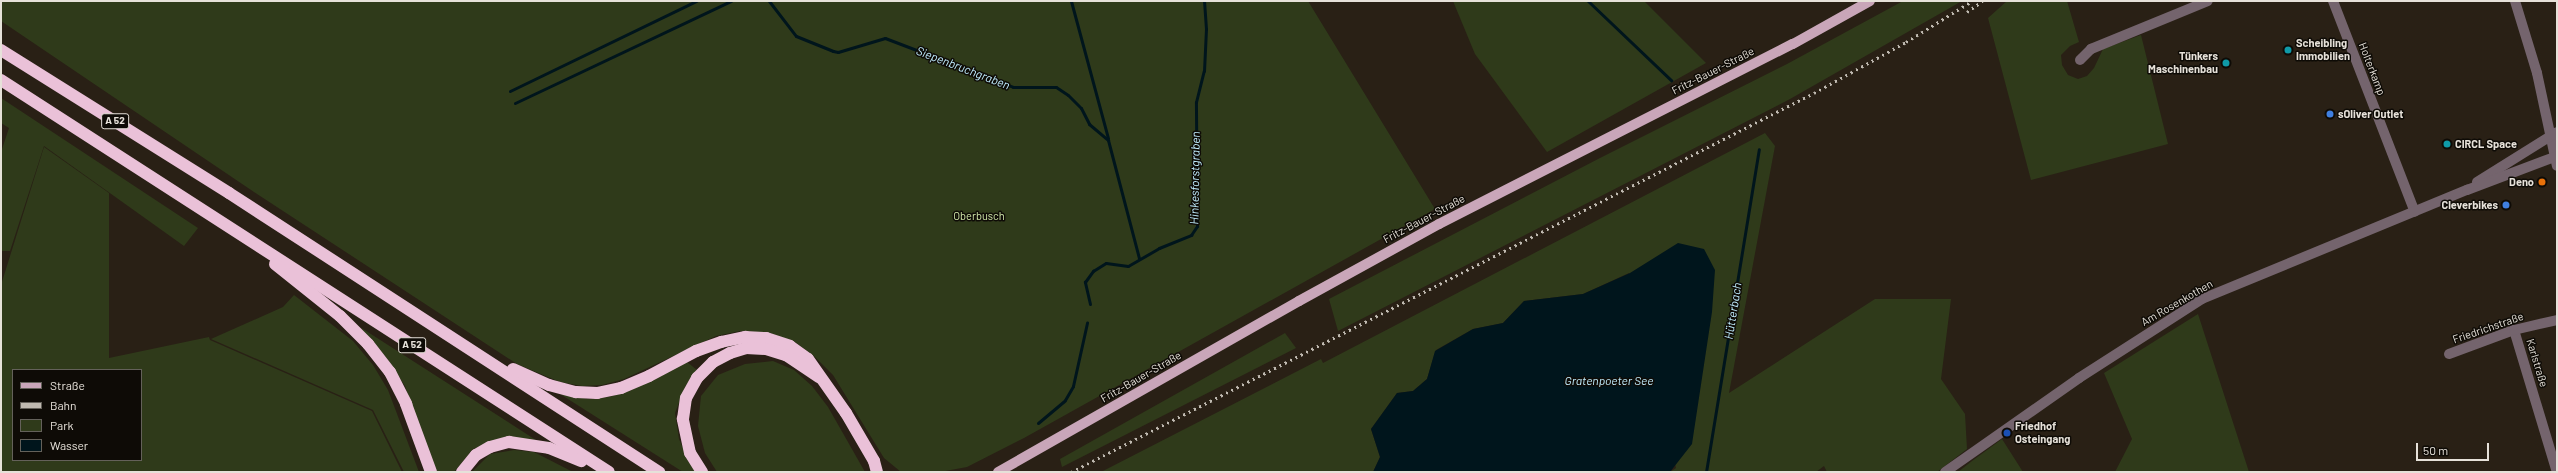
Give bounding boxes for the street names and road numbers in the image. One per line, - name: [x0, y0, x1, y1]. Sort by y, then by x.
- street label: Holterkamp: [2356, 41, 2388, 97]
- street label: Fritz-Bauer-Straße: [1670, 45, 1756, 97]
- road number: A 52: [101, 113, 129, 129]
- street label: Fritz-Bauer-Straße: [1381, 192, 1467, 246]
- street label: Am Rosenkothen: [2139, 277, 2215, 329]
- street label: Friedrichstraße: [2451, 310, 2525, 346]
- road number: A 52: [398, 337, 426, 353]
- street label: Karlstraße: [2523, 337, 2551, 389]
- street label: Fritz-Bauer-Straße: [1098, 349, 1184, 405]

